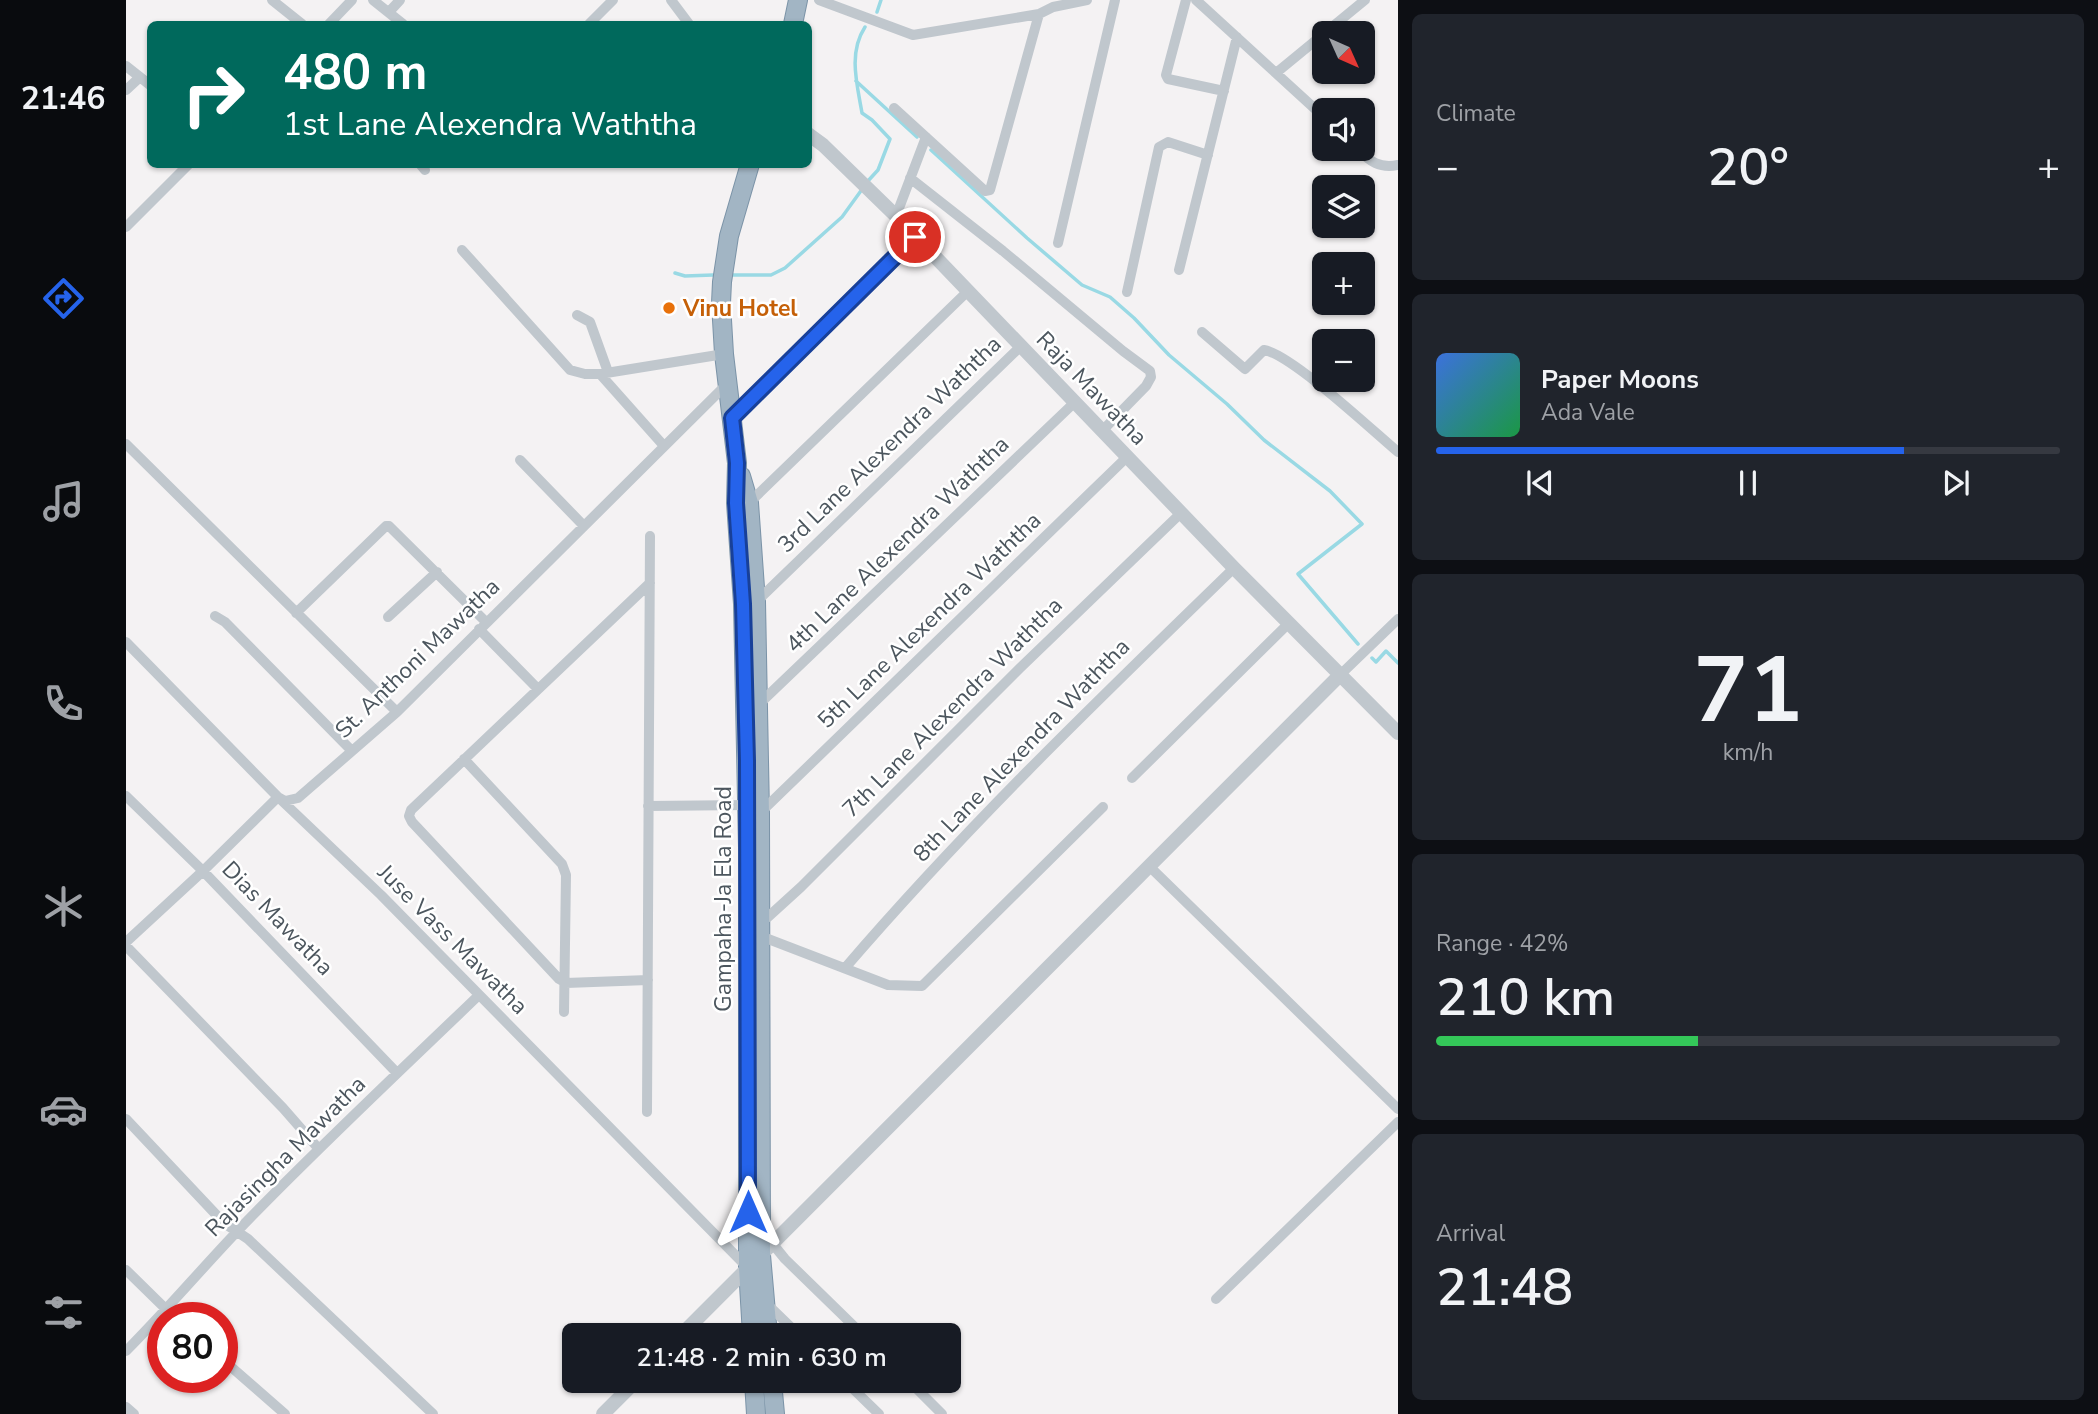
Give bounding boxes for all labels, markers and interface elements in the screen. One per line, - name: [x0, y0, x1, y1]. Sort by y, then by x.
- north arrow: [1312, 21, 1376, 84]
- map controls: [1312, 21, 1375, 392]
- text: 480 m: [283, 39, 427, 106]
- icon: right: [168, 49, 259, 140]
- text: 21:46: [21, 77, 105, 120]
- button: sound: [1312, 98, 1375, 161]
- text: Climate: [1436, 98, 1516, 129]
- text: 1st Lane Alexendra Waththa: [283, 103, 697, 146]
- text: 20°: [1707, 132, 1789, 203]
- text: −: [1436, 142, 1459, 193]
- text: +: [2037, 142, 2060, 193]
- button: layers: [1312, 175, 1375, 238]
- pin: [885, 207, 945, 267]
- icon: arrive: [896, 218, 934, 256]
- button: +: [1312, 252, 1375, 315]
- icon: directions: [39, 274, 88, 323]
- place label: Vinu Hotel: [682, 293, 798, 324]
- marker: Vinu Hotel: [661, 300, 677, 316]
- street label: Raja Mawatha: [1029, 325, 1154, 452]
- street label: 3rd Lane Alexendra Waththa: [771, 329, 1008, 560]
- button: −: [1312, 329, 1375, 392]
- text: Paper Moons: [1541, 362, 1699, 397]
- text: Ada Vale: [1541, 397, 1635, 428]
- street label: 4th Lane Alexendra Waththa: [779, 429, 1016, 660]
- icon: previous: [1521, 464, 1559, 502]
- icon: pause: [1729, 464, 1767, 502]
- icon: next: [1937, 464, 1975, 502]
- icon: music: [39, 477, 88, 526]
- street label: 5th Lane Alexendra Waththa: [811, 505, 1048, 736]
- street label: St. Anthoni Mawatha: [328, 571, 507, 745]
- street label: 7th Lane Alexendra Waththa: [835, 590, 1069, 824]
- text: 71: [1693, 629, 1803, 753]
- street label: 8th Lane Alexendra Waththa: [906, 632, 1137, 869]
- icon: phone: [39, 679, 88, 728]
- text: km/h: [1723, 737, 1773, 768]
- street label: Gampaha-Ja Ela Road: [708, 786, 739, 1012]
- street label: Dias Mawatha: [215, 854, 340, 982]
- street label: Juse Vass Mawatha: [370, 857, 535, 1021]
- icon: climate: [39, 882, 88, 931]
- text: Range · 42%: [1436, 928, 1568, 959]
- text: 210 km: [1436, 962, 1615, 1033]
- street label: Rajasingha Mawatha: [198, 1069, 373, 1244]
- icon: car: [39, 1085, 88, 1134]
- position arrow: [711, 1175, 785, 1249]
- text: Arrival: [1436, 1218, 1505, 1249]
- text: 21:48: [1436, 1252, 1573, 1323]
- icon: filters: [39, 1288, 88, 1337]
- speed limit sign: 80: [147, 1302, 238, 1393]
- text: 21:48 · 2 min · 630 m: [636, 1340, 887, 1375]

